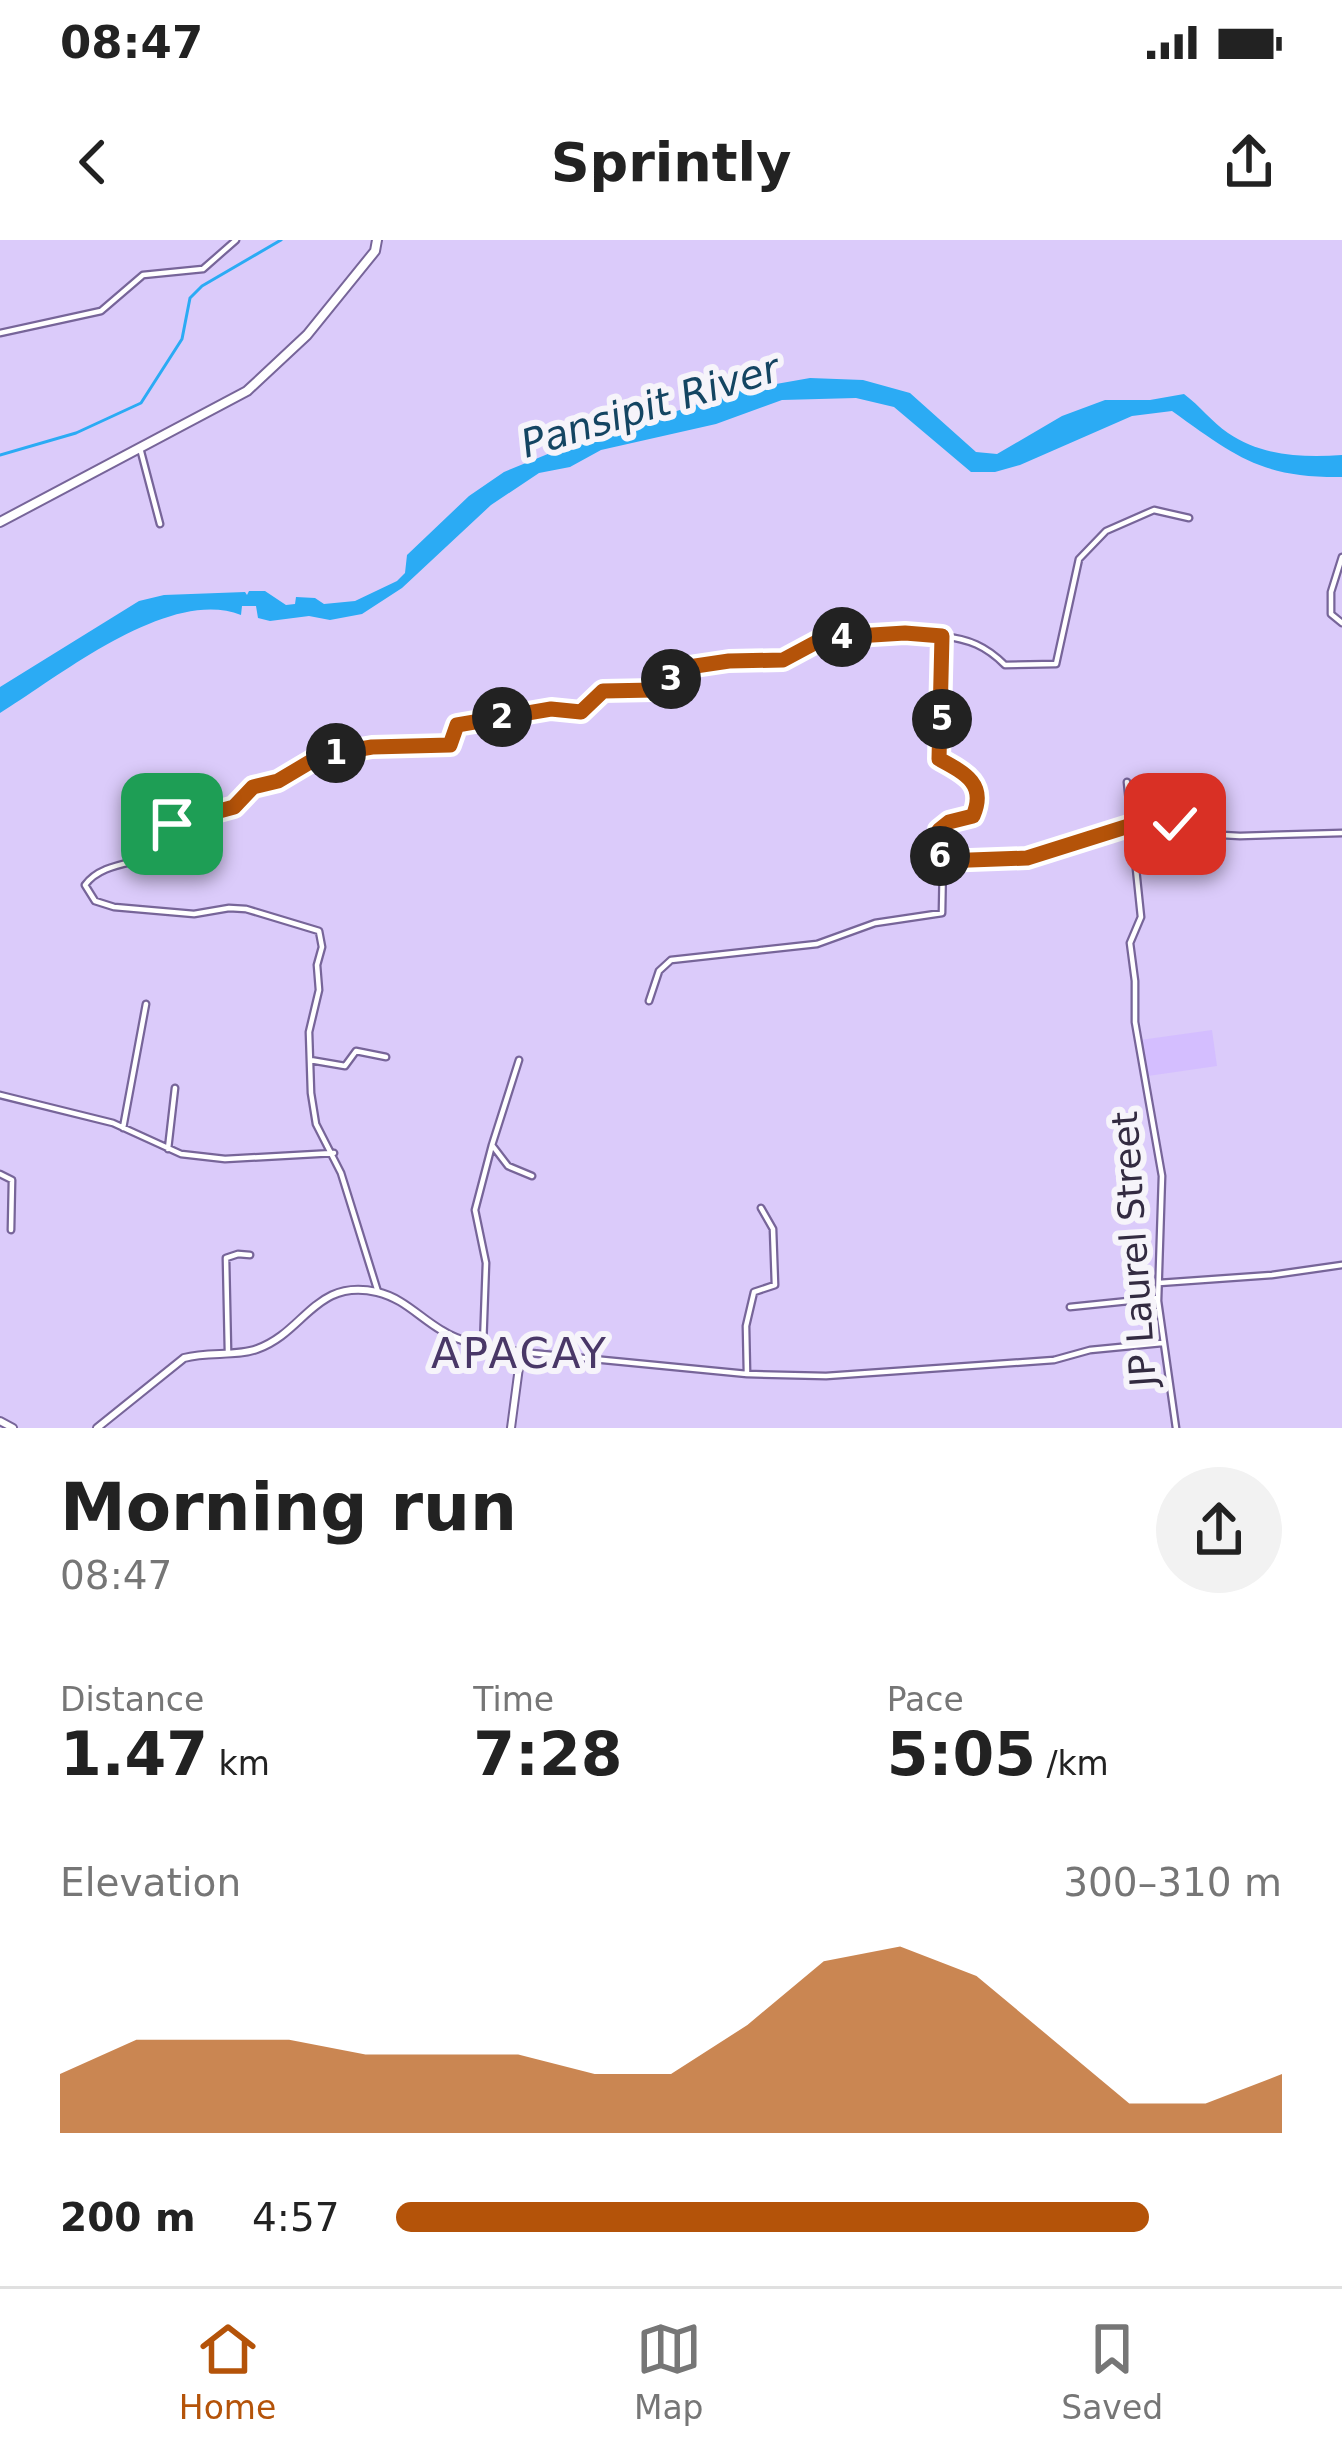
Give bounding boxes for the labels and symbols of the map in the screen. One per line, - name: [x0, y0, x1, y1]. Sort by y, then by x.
- water label: Pansipit River: [515, 344, 787, 467]
- pin: 4: [812, 607, 872, 667]
- pin: 3: [641, 649, 701, 709]
- pin: 2: [472, 687, 532, 747]
- pin: 5: [912, 689, 972, 749]
- pin: 1: [306, 723, 366, 783]
- pin: [121, 773, 223, 875]
- pin: [1124, 773, 1226, 875]
- pin: 6: [910, 826, 970, 886]
- street label: JP Laurel Street: [1104, 1110, 1164, 1390]
- district label: APACAY: [431, 1329, 609, 1378]

